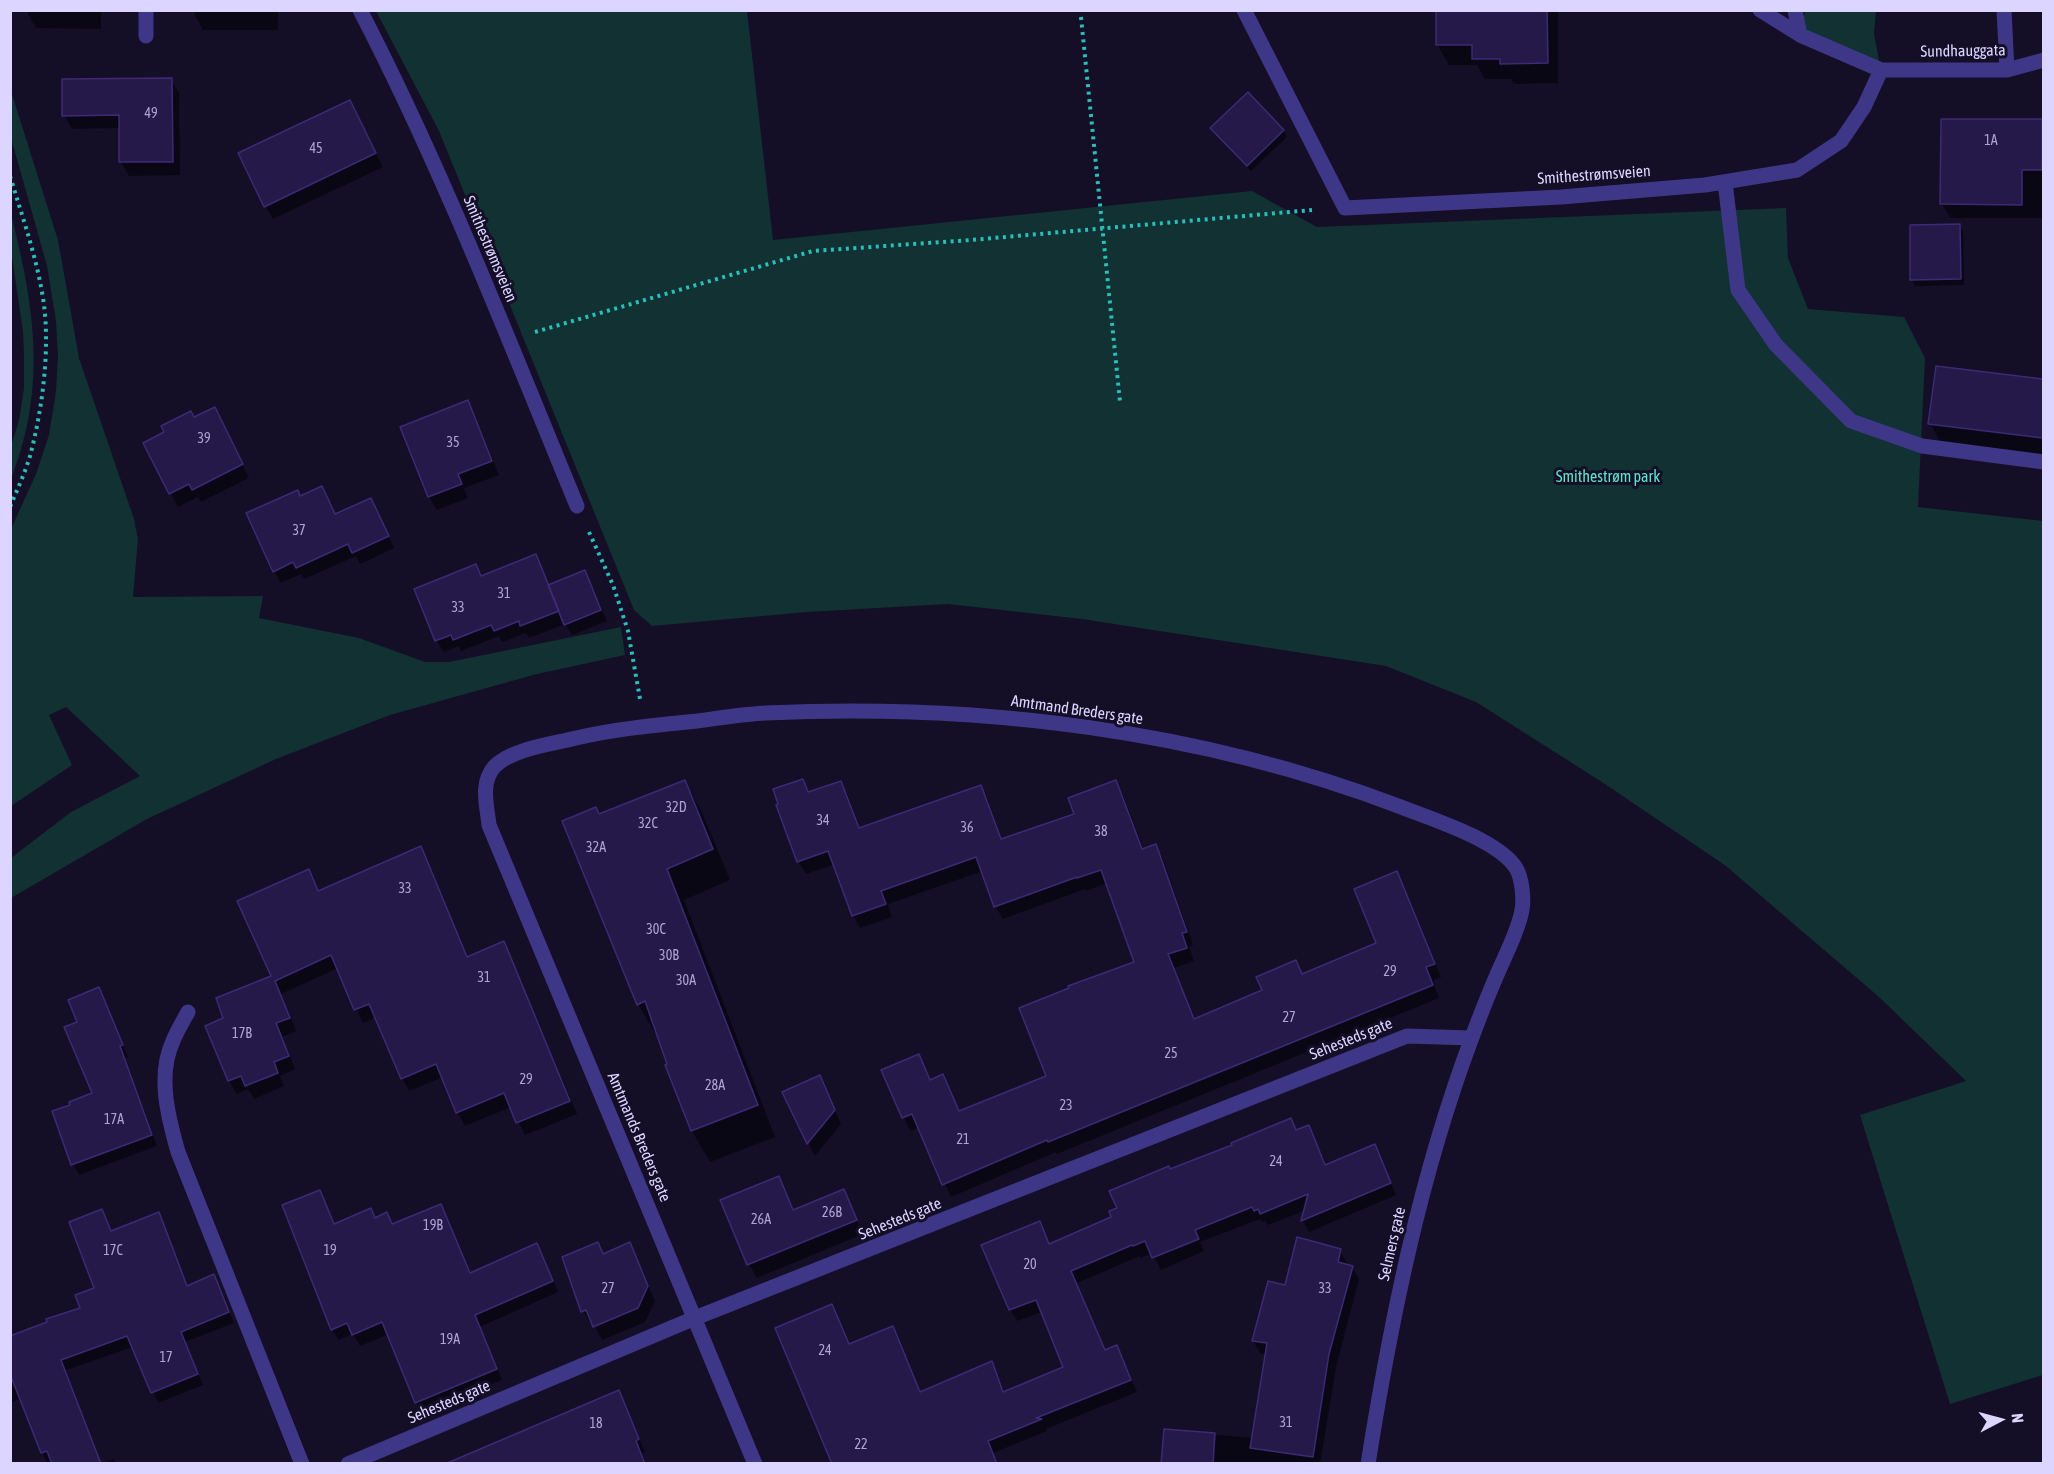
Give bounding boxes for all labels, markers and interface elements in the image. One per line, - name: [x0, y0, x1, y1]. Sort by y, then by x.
- street label: Sundhauggata: [1920, 41, 2006, 61]
- house number: 49: [144, 106, 158, 122]
- house number: 1A: [1984, 133, 1998, 149]
- house number: 45: [309, 141, 323, 157]
- street label: Smithestrømsveien: [1537, 161, 1651, 189]
- street label: Smithestrømsveien: [459, 193, 521, 305]
- house number: 39: [197, 431, 211, 447]
- house number: 35: [446, 435, 460, 451]
- park label: Smithestrøm park: [1556, 467, 1660, 487]
- house number: 37: [292, 523, 306, 539]
- house number: 31: [497, 586, 511, 602]
- house number: 33: [451, 600, 465, 616]
- street label: Amtmand Breders gate: [1010, 691, 1144, 729]
- house number: 32D: [666, 800, 686, 816]
- house number: 34: [816, 813, 830, 829]
- house number: 32C: [638, 816, 658, 832]
- house number: 36: [960, 820, 974, 836]
- house number: 38: [1094, 824, 1108, 840]
- house number: 32A: [586, 840, 606, 856]
- house number: 33: [398, 881, 412, 897]
- house number: 30C: [646, 922, 666, 938]
- house number: 30B: [659, 948, 679, 964]
- house number: 29: [1383, 964, 1397, 980]
- house number: 31: [477, 970, 491, 986]
- house number: 30A: [676, 973, 696, 989]
- house number: 27: [1282, 1010, 1296, 1026]
- street label: Sehesteds gate: [1307, 1014, 1395, 1064]
- house number: 17B: [232, 1026, 252, 1042]
- house number: 25: [1164, 1046, 1178, 1062]
- street label: Amtmands Breders gate: [603, 1069, 675, 1205]
- house number: 29: [519, 1072, 533, 1088]
- house number: 28A: [705, 1078, 725, 1094]
- house number: 23: [1059, 1098, 1073, 1114]
- house number: 17A: [104, 1112, 124, 1128]
- house number: 21: [956, 1132, 970, 1148]
- house number: 24: [1269, 1154, 1283, 1170]
- street label: Sehesteds gate: [856, 1194, 944, 1244]
- house number: 26B: [822, 1205, 842, 1221]
- street label: Selmers gate: [1374, 1205, 1410, 1283]
- house number: 26A: [751, 1212, 771, 1228]
- house number: 19B: [423, 1218, 443, 1234]
- house number: 17C: [103, 1243, 123, 1259]
- house number: 19: [323, 1243, 337, 1259]
- house number: 20: [1023, 1257, 1037, 1273]
- house number: 27: [601, 1281, 615, 1297]
- house number: 33: [1318, 1281, 1332, 1297]
- house number: 19A: [440, 1332, 460, 1348]
- house number: 24: [818, 1343, 832, 1359]
- house number: 17: [159, 1350, 173, 1366]
- street label: Sehesteds gate: [405, 1376, 493, 1428]
- north arrow: [1970, 1390, 2030, 1450]
- text: N: [2008, 1412, 2027, 1424]
- house number: 31: [1279, 1415, 1293, 1431]
- house number: 18: [589, 1416, 603, 1432]
- house number: 22: [854, 1437, 868, 1453]

